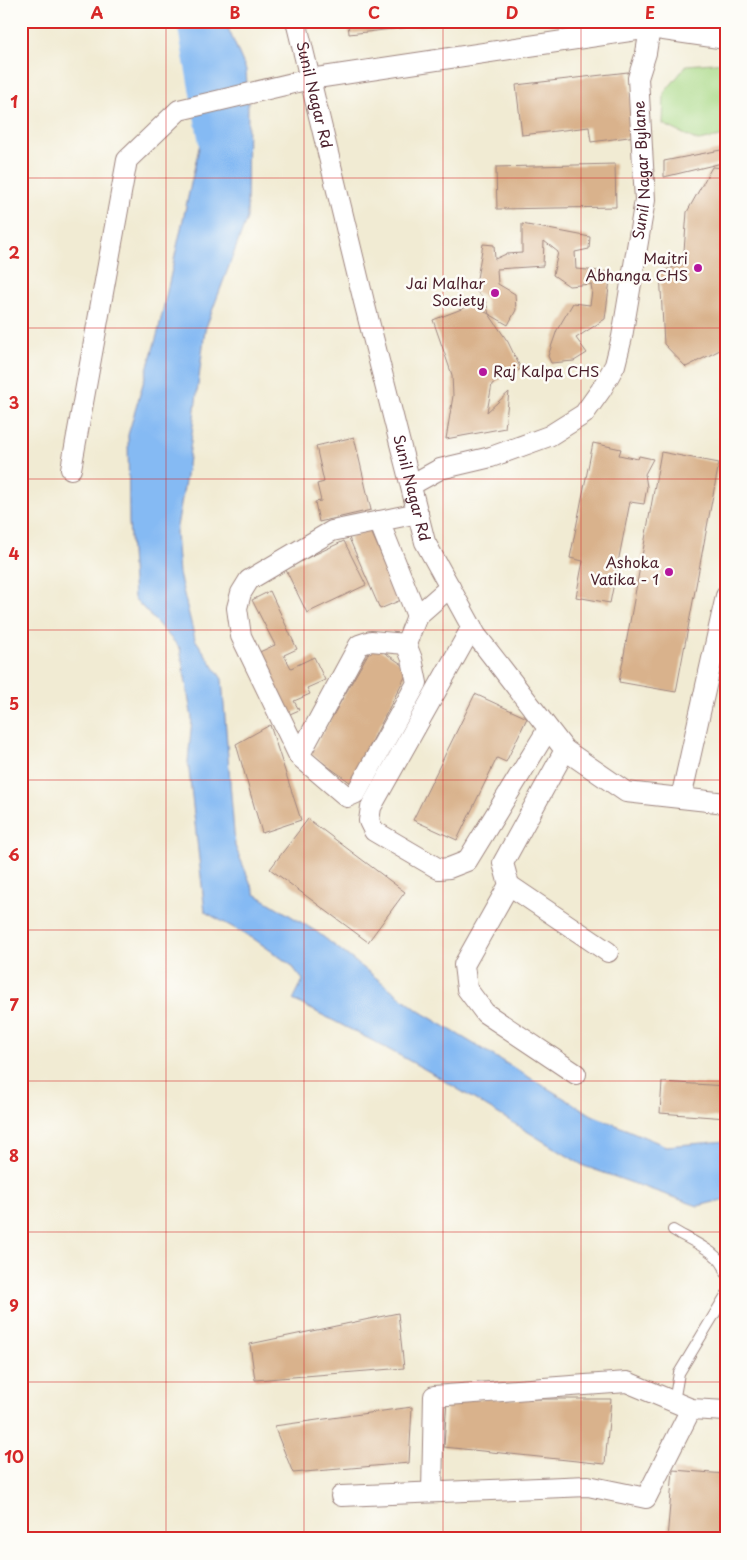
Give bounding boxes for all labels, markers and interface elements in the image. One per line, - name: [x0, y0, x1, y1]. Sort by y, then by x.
- text: A: [91, 0, 104, 24]
- text: B: [230, 0, 241, 24]
- text: C: [368, 0, 380, 24]
- text: D: [506, 0, 518, 24]
- text: E: [645, 0, 655, 24]
- street label: Sunil Nagar Rd: [291, 39, 339, 150]
- text: 1: [10, 89, 18, 113]
- street label: Sunil Nagar Bylane: [626, 100, 655, 241]
- text: 2: [8, 240, 20, 264]
- place label: Maitri Abhanga CHS: [585, 246, 688, 286]
- marker: Maitri Abhanga CHS: [692, 262, 704, 274]
- place label: Jai Malhar Society: [406, 271, 485, 311]
- marker: Jai Malhar Society: [489, 287, 501, 299]
- place label: Raj Kalpa CHS: [493, 359, 599, 382]
- marker: Raj Kalpa CHS: [477, 366, 489, 378]
- text: 3: [9, 390, 19, 414]
- street label: Sunil Nagar Rd: [388, 432, 437, 543]
- text: 4: [9, 541, 20, 565]
- place label: Ashoka Vatika - 1: [590, 550, 660, 590]
- marker: Ashoka Vatika - 1: [663, 566, 675, 578]
- text: 5: [9, 691, 19, 715]
- text: 6: [8, 842, 20, 866]
- text: 7: [9, 992, 19, 1016]
- text: 8: [9, 1143, 19, 1167]
- text: 9: [9, 1293, 19, 1317]
- text: 10: [4, 1444, 24, 1468]

